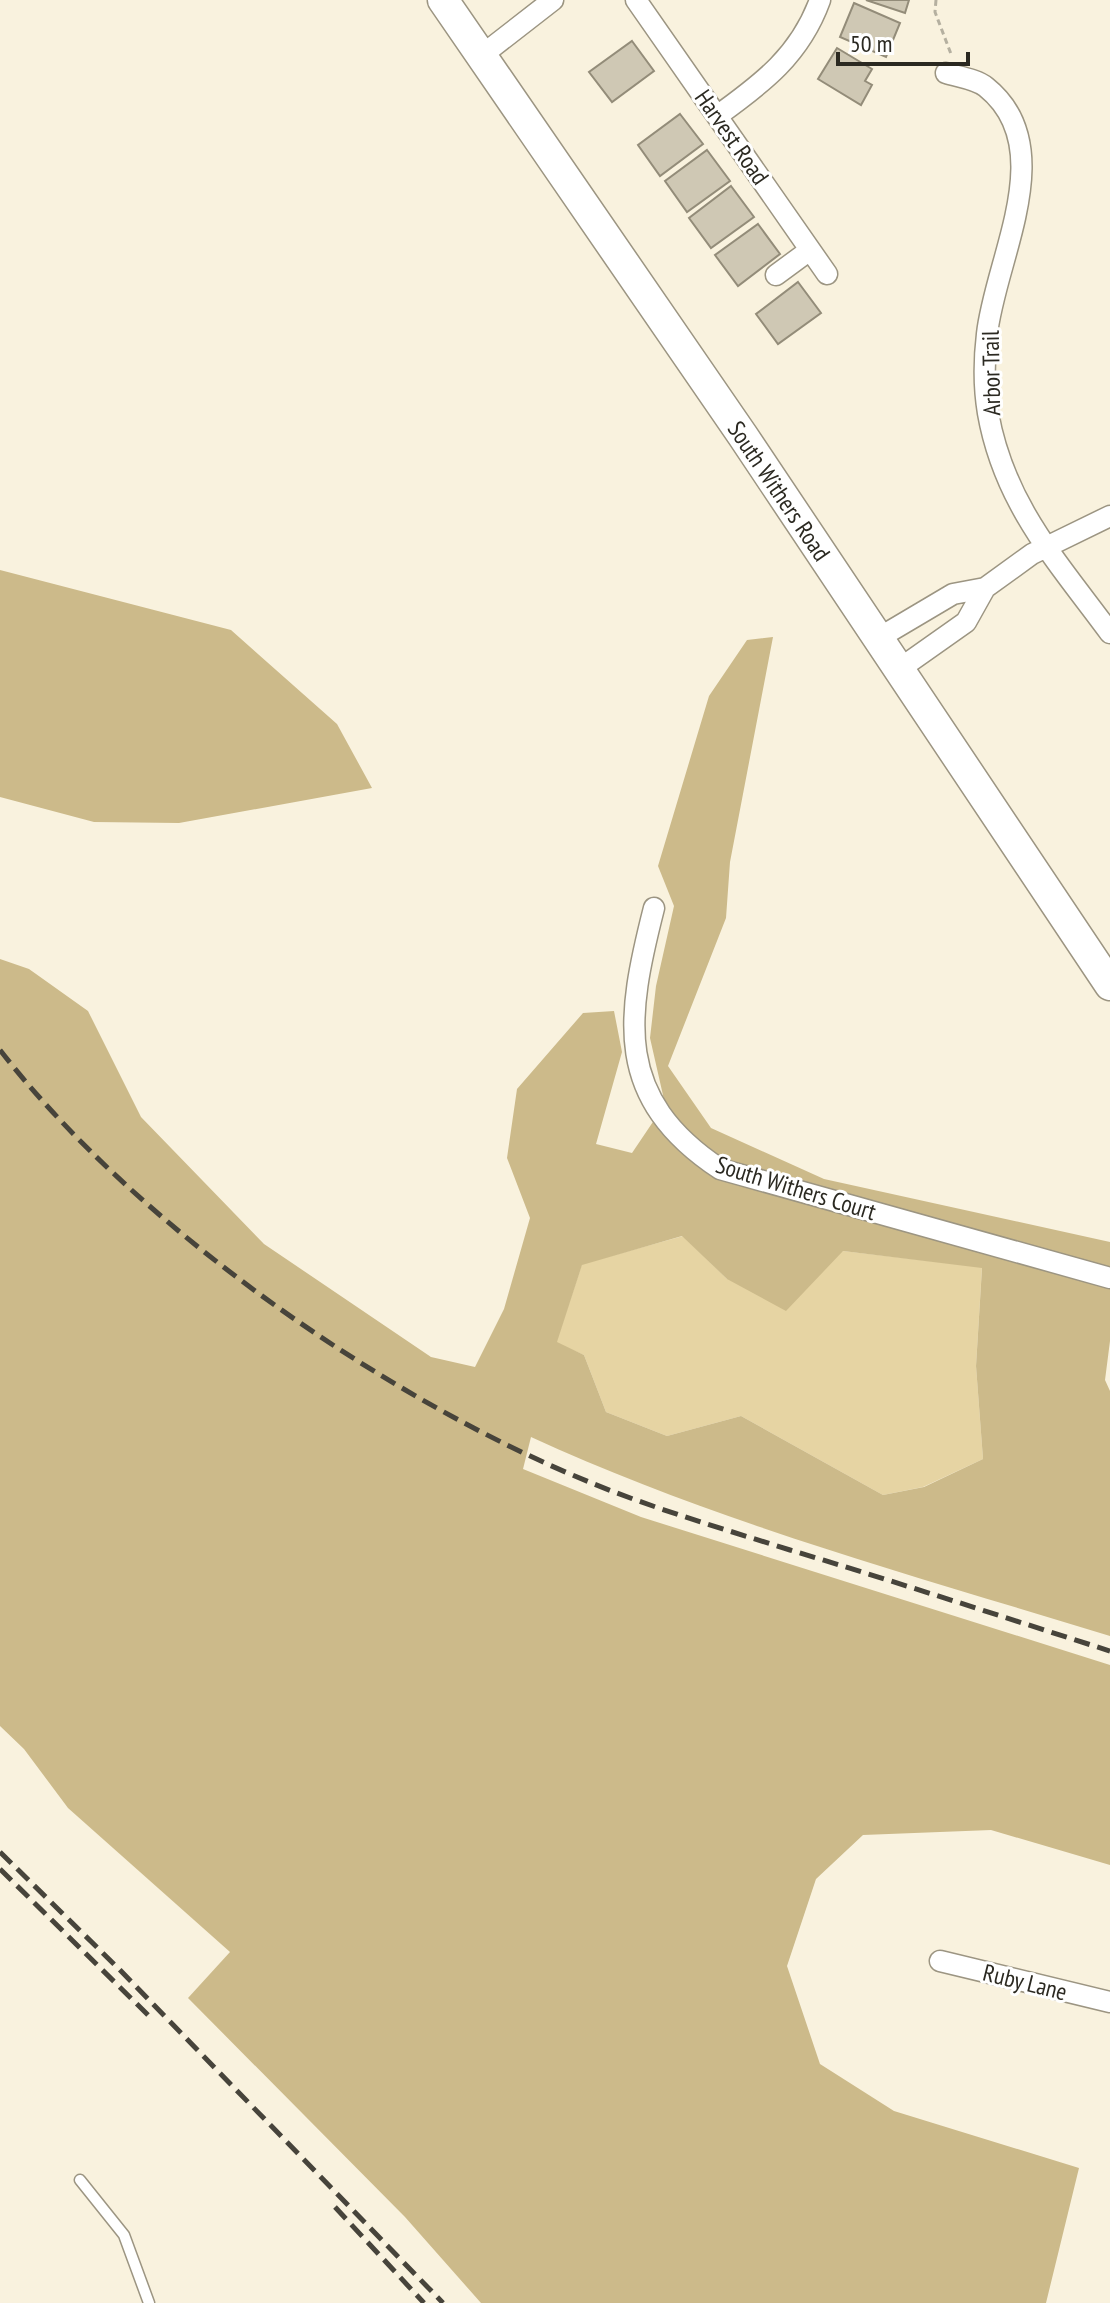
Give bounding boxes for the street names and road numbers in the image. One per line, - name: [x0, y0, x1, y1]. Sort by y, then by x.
- street label: Harvest Road: [688, 83, 776, 191]
- street label: Arbor Trail: [975, 330, 1007, 416]
- street label: South Withers Road: [721, 415, 837, 567]
- street label: South Withers Court: [712, 1149, 880, 1227]
- street label: Ruby Lane: [980, 1957, 1070, 2007]

